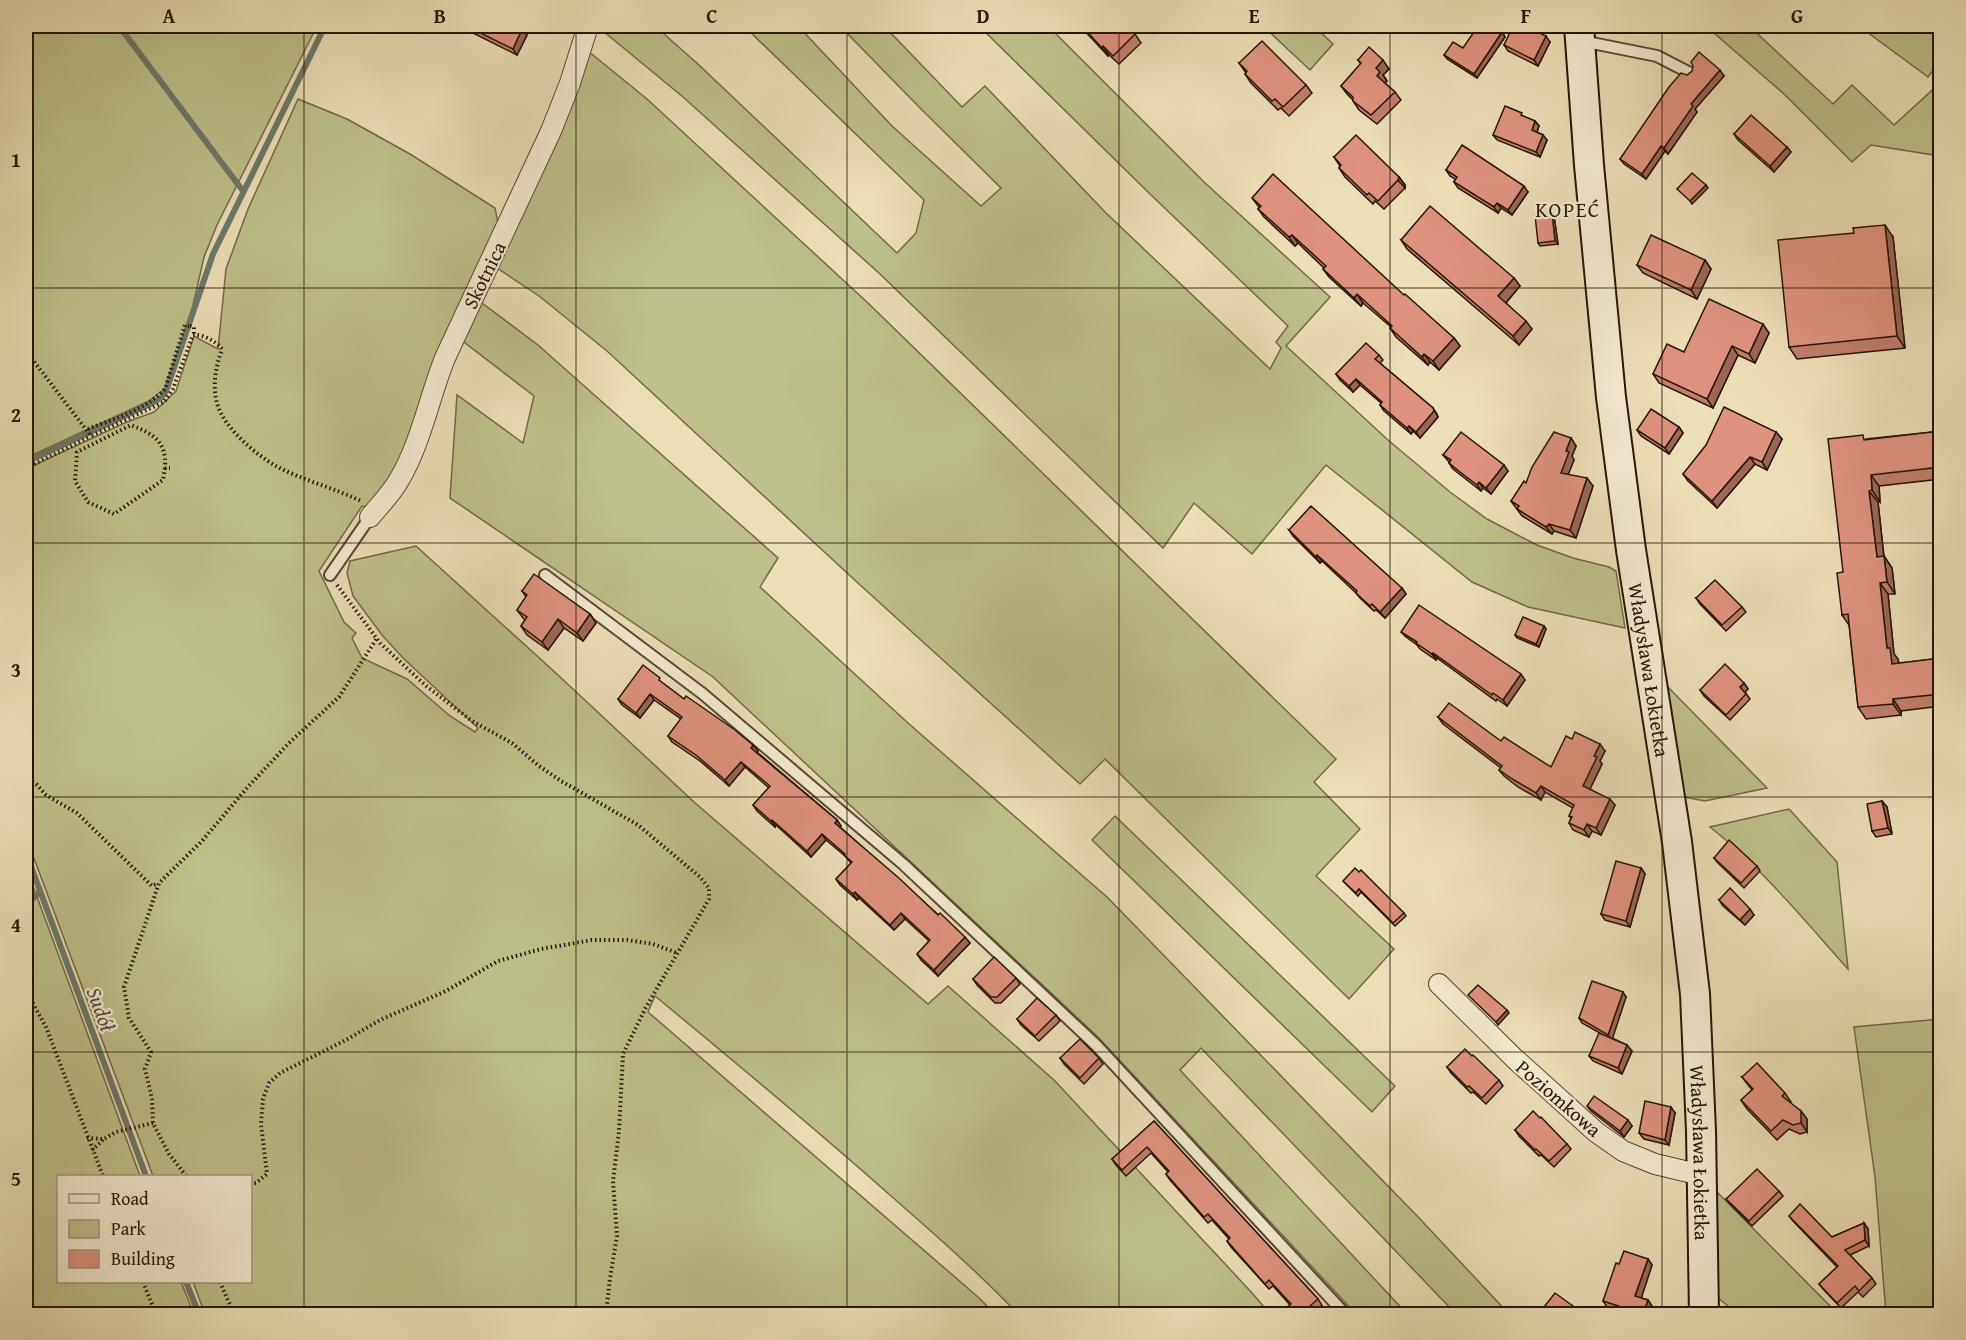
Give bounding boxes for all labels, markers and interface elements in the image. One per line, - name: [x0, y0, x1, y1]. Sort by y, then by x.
- text: A: [163, 1, 176, 30]
- text: B: [434, 1, 446, 30]
- text: C: [706, 1, 718, 30]
- text: D: [976, 1, 990, 30]
- text: E: [1249, 1, 1260, 30]
- text: F: [1521, 1, 1531, 30]
- text: G: [1791, 1, 1803, 30]
- text: 1: [11, 145, 21, 174]
- district label: KOPEĆ: [1535, 194, 1601, 225]
- street label: Skotnica: [455, 236, 513, 314]
- text: 2: [11, 400, 21, 429]
- street label: Władysława Łokietka: [1622, 581, 1678, 759]
- text: 3: [11, 655, 21, 684]
- text: 4: [11, 910, 21, 939]
- water label: Sudół: [79, 983, 123, 1036]
- street label: Poziomkowa: [1510, 1053, 1608, 1144]
- street label: Władysława Łokietka: [1684, 1064, 1717, 1241]
- text: 5: [11, 1164, 21, 1193]
- legend: [57, 1175, 252, 1283]
- text: Road: [111, 1185, 149, 1212]
- text: Park: [111, 1215, 147, 1242]
- text: Building: [111, 1245, 175, 1272]

